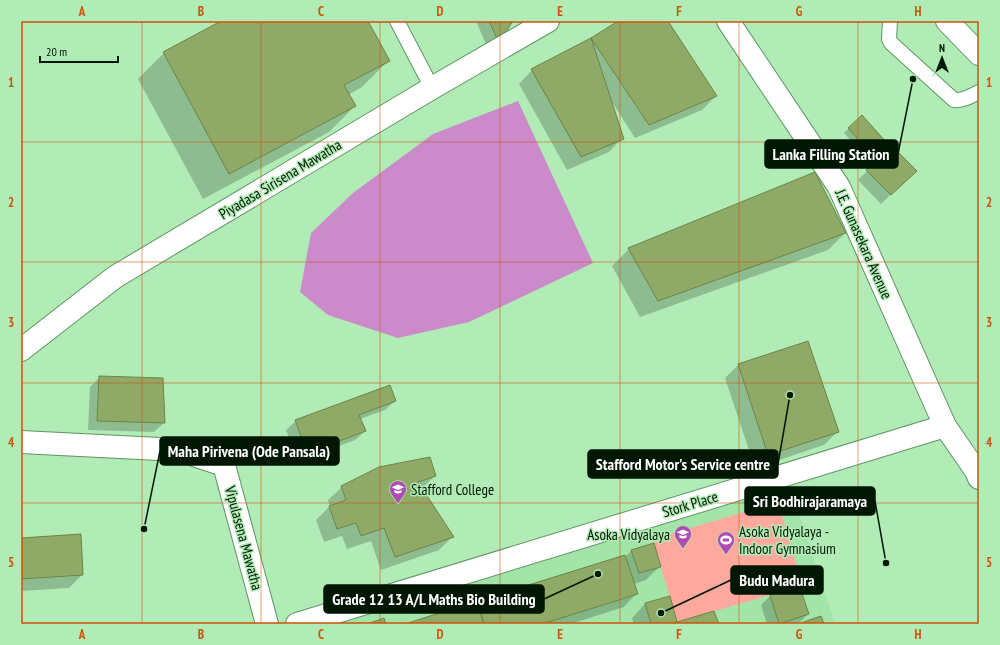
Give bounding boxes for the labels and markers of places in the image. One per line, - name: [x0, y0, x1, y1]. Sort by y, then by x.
- callout: Lanka Filling Station: [765, 140, 898, 168]
- callout: Maha Pirivena (Ode Pansala): [160, 437, 339, 465]
- callout: Stafford Motor's Service centre: [588, 450, 778, 478]
- school or university icon: Stafford College: [388, 479, 408, 504]
- place label: Stafford College: [411, 480, 494, 499]
- callout: Sri Bodhirajaramaya: [745, 487, 875, 515]
- place label: Asoka Vidyalaya - Indoor Gymnasium: [739, 522, 836, 558]
- school or university icon: Asoka Vidyalaya: [673, 524, 693, 549]
- place label: Asoka Vidyalaya: [587, 525, 670, 544]
- sports icon: Asoka Vidyalaya - Indoor Gymnasium: [716, 530, 736, 555]
- callout: Budu Madura: [731, 566, 823, 594]
- callout: Grade 12 13 A/L Maths Bio Building: [324, 585, 544, 613]

